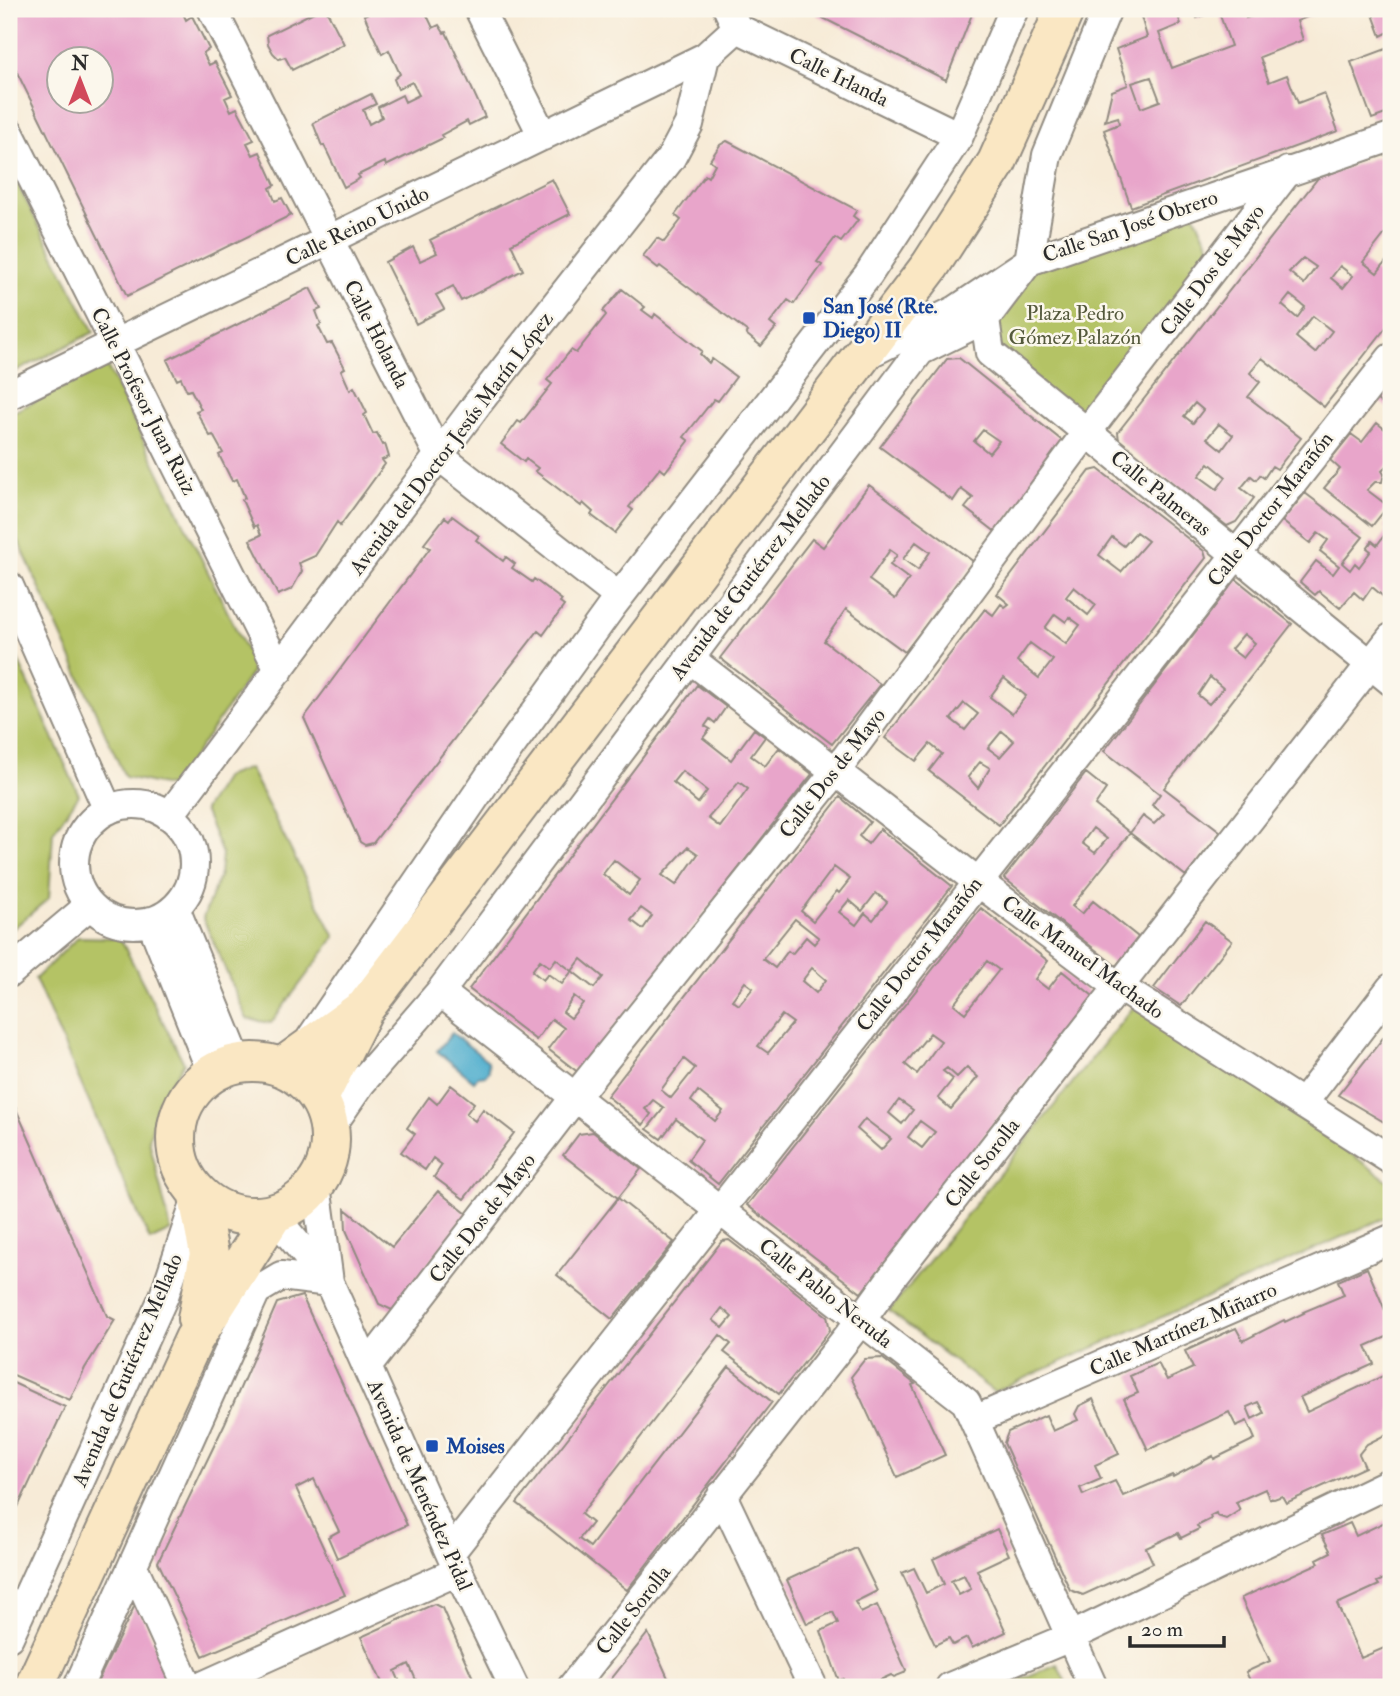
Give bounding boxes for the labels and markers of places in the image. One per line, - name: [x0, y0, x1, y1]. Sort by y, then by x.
- place label: San José (Rte. Diego) II: [823, 293, 938, 344]
- marker: San José (Rte. Diego) II: [801, 310, 817, 326]
- place label: Moises: [445, 1433, 505, 1460]
- marker: Moises: [424, 1438, 440, 1454]

